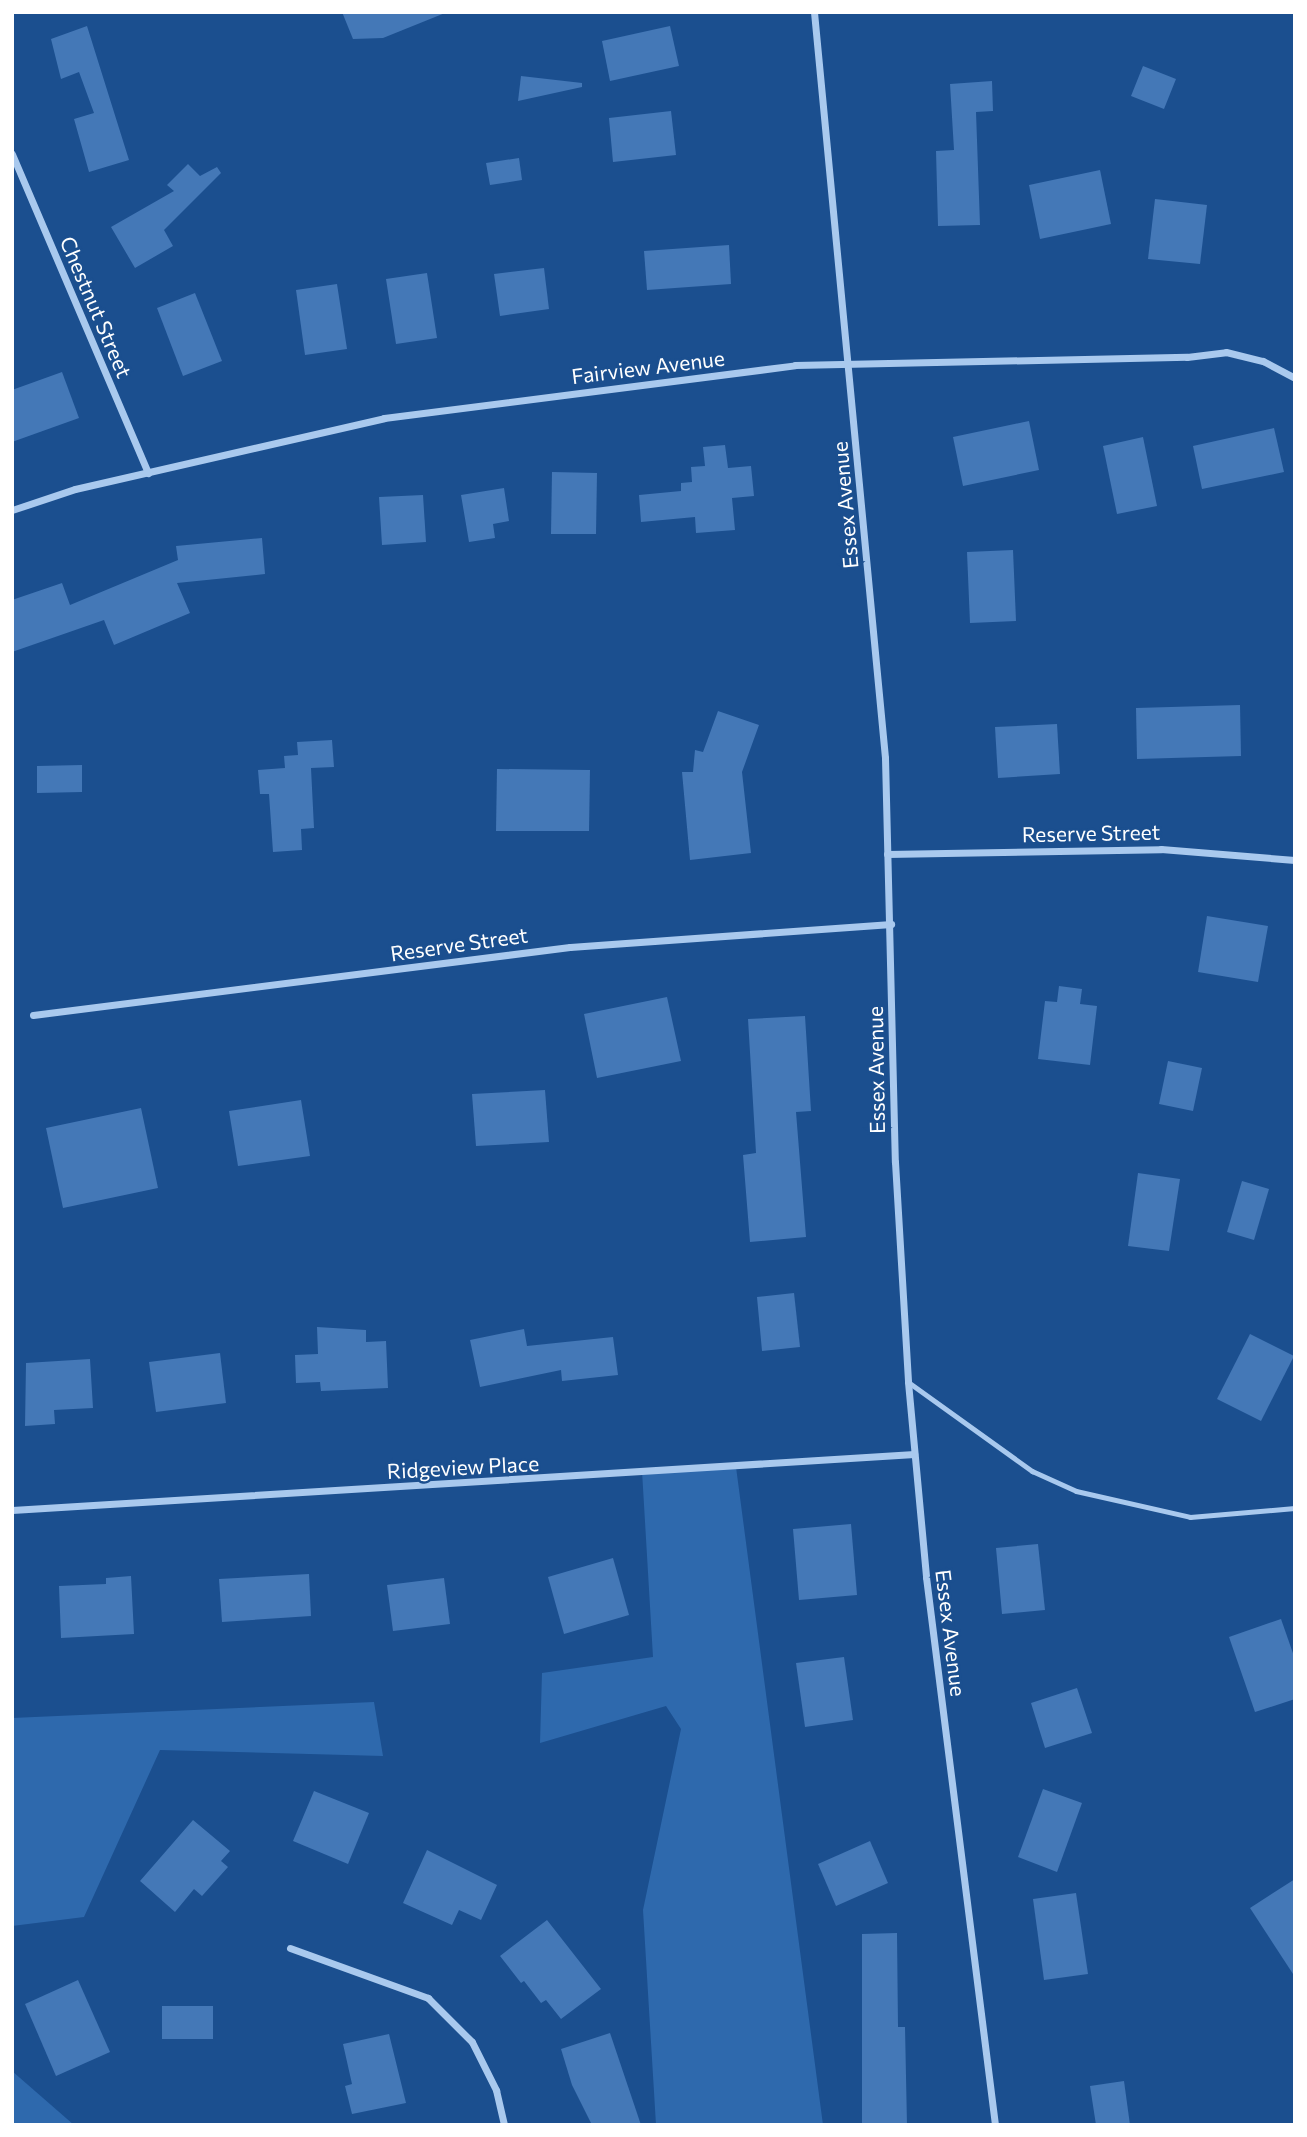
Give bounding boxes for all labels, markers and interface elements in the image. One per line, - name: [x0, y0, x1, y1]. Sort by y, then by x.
- street label: Chestnut Street: [55, 232, 137, 382]
- street label: Fairview Avenue: [570, 345, 726, 389]
- street label: Essex Avenue: [827, 440, 863, 570]
- street label: Reserve Street: [1022, 819, 1160, 847]
- street label: Reserve Street: [389, 922, 529, 966]
- street label: Essex Avenue: [862, 1006, 890, 1134]
- street label: Ridgeview Place: [386, 1450, 540, 1484]
- street label: Essex Avenue: [931, 1568, 971, 1698]

